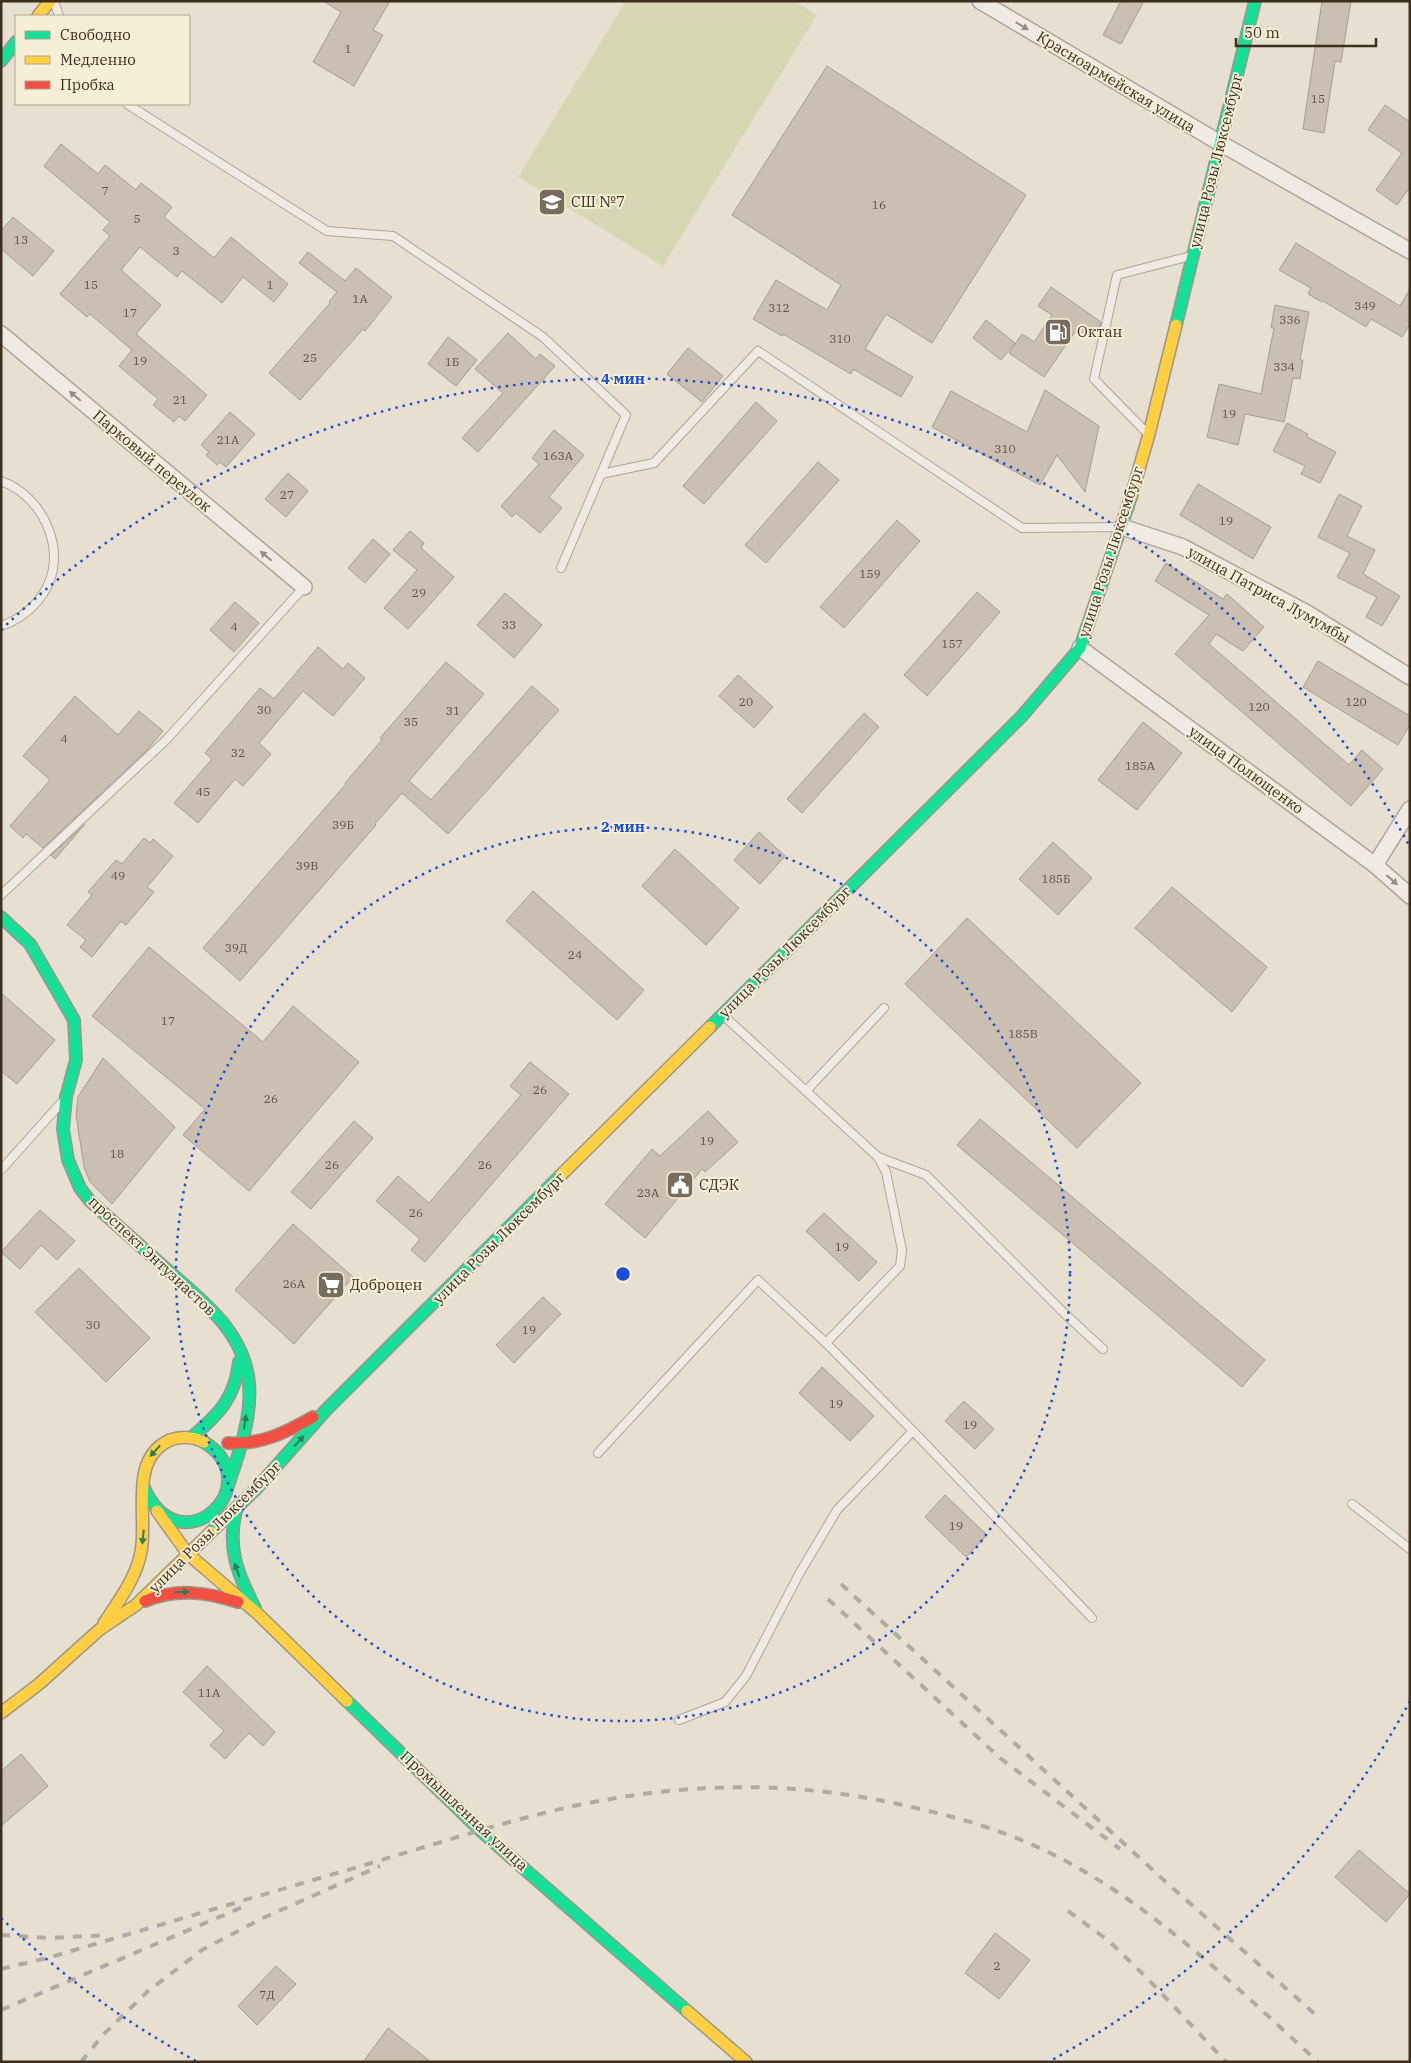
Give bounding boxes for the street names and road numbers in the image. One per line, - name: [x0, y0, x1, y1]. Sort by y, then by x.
- street label: Красноармейская улица: [1034, 27, 1199, 136]
- street label: улица Розы Люксембург: [1185, 72, 1246, 250]
- street label: Парковый переулок: [89, 405, 216, 516]
- street label: улица Розы Люксембург: [1074, 464, 1147, 640]
- street label: улица Патриса Лумумбы: [1185, 542, 1354, 647]
- street label: улица Полющенко: [1185, 721, 1308, 818]
- street label: улица Розы Люксембург: [715, 882, 855, 1022]
- street label: улица Розы Люксембург: [429, 1168, 569, 1308]
- street label: проспект Энтузиастов: [85, 1192, 220, 1320]
- street label: улица Розы Люксембург: [145, 1457, 285, 1597]
- street label: Промышленная улица: [397, 1746, 532, 1875]

